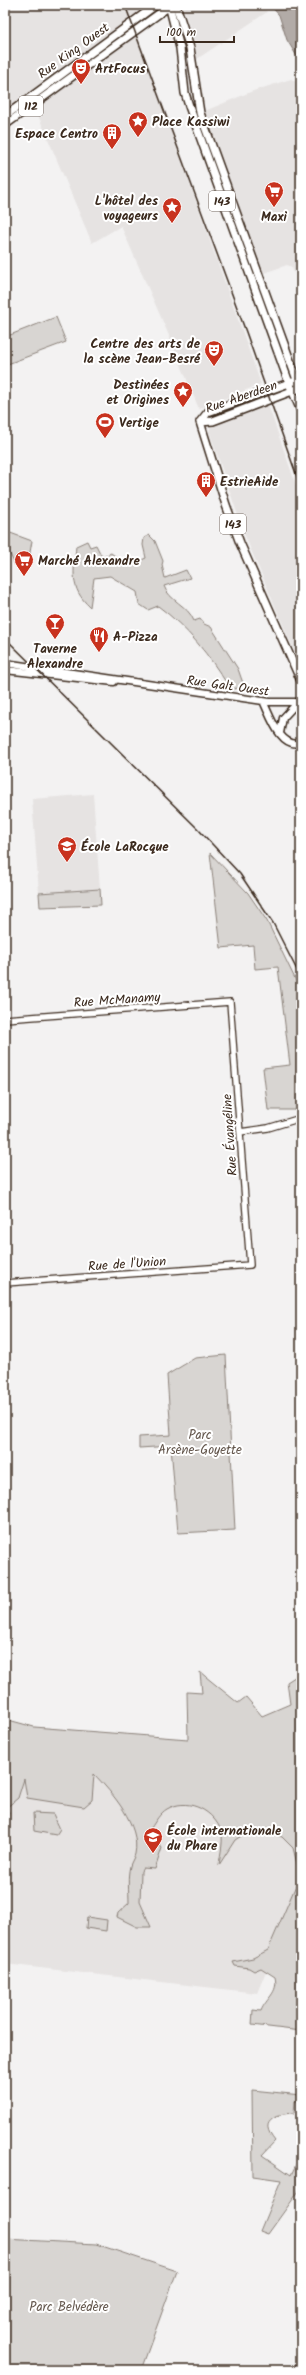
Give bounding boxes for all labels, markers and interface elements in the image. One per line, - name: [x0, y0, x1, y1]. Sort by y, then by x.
- street label: Rue King Ouest: [33, 17, 115, 85]
- scale bar: [160, 18, 234, 44]
- text: 100 m: [166, 23, 197, 42]
- theatre icon: ArtFocus: [70, 57, 92, 85]
- place label: ArtFocus: [95, 59, 145, 80]
- road number: 112: [19, 96, 43, 116]
- place icon: Place Kassiwi: [127, 110, 149, 138]
- place label: Place Kassiwi: [152, 112, 230, 133]
- building icon: Espace Centro: [101, 122, 123, 150]
- place label: Espace Centro: [15, 124, 98, 145]
- supermarket icon: Maxi: [263, 180, 285, 208]
- place label: L'hôtel des voyageurs: [95, 191, 158, 227]
- road number: 143: [209, 191, 235, 211]
- place icon: L'hôtel des voyageurs: [161, 196, 183, 224]
- place label: Maxi: [261, 207, 288, 228]
- place label: Centre des arts de la scène Jean-Besré: [83, 334, 201, 370]
- theatre icon: Centre des arts de la scène Jean-Besré: [203, 339, 225, 367]
- place label: Destinées et Origines: [106, 375, 169, 411]
- street label: Rue Aberdeen: [203, 375, 280, 420]
- place icon: Destinées et Origines: [172, 380, 194, 408]
- sports icon: Vertige: [94, 411, 116, 439]
- place label: Vertige: [119, 413, 159, 434]
- building icon: EstrieAide: [195, 470, 217, 498]
- place label: EstrieAide: [220, 472, 279, 493]
- road number: 143: [220, 514, 246, 534]
- supermarket icon: Marché Alexandre: [13, 549, 35, 577]
- place label: Marché Alexandre: [38, 551, 140, 572]
- bar icon: Taverne Alexandre: [44, 612, 66, 640]
- restaurant icon: A-Pizza: [88, 625, 110, 653]
- place label: A-Pizza: [113, 627, 158, 648]
- place label: Taverne Alexandre: [27, 639, 84, 675]
- street label: Rue Galt Ouest: [185, 670, 271, 703]
- school or university icon: École LaRocque: [56, 835, 78, 863]
- place label: École LaRocque: [81, 837, 169, 858]
- street label: Rue McManamy: [73, 987, 162, 1014]
- street label: Rue Évangéline: [217, 1093, 244, 1177]
- street label: Rue de l'Union: [87, 1251, 167, 1278]
- park label: Parc Arsène-Goyette: [158, 1425, 242, 1461]
- place label: École internationale du Phare: [167, 1821, 282, 1857]
- school or university icon: École internationale du Phare: [142, 1826, 164, 1854]
- park label: Parc Belvédère: [29, 2297, 109, 2318]

